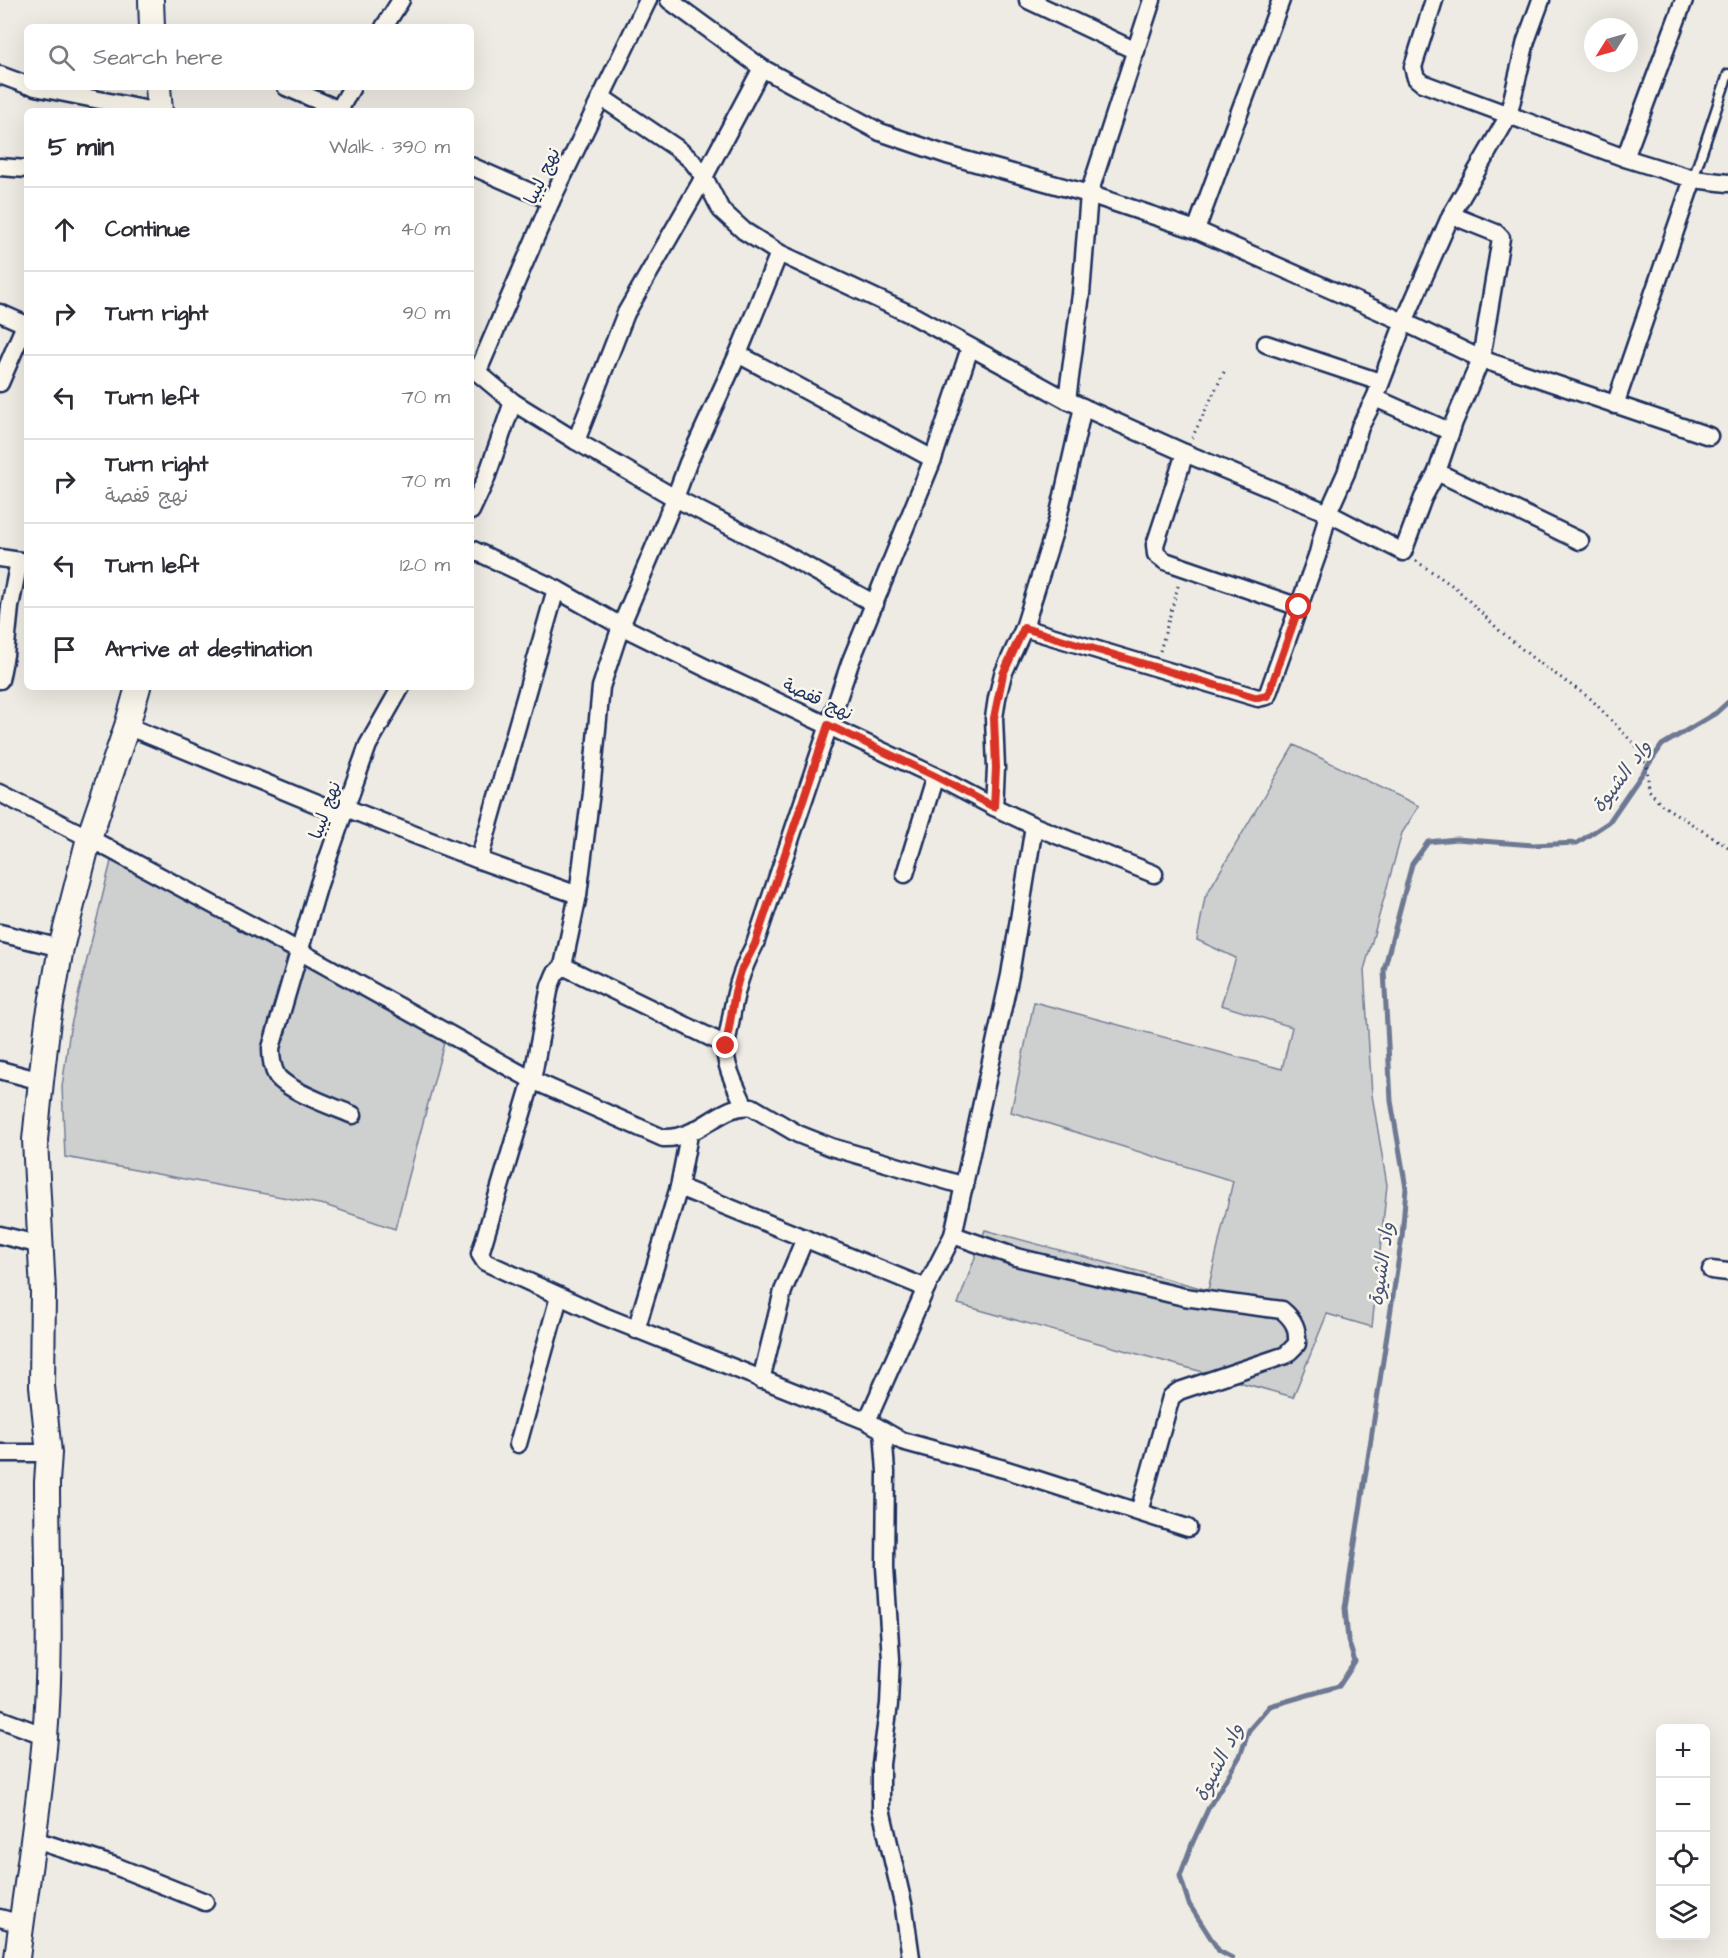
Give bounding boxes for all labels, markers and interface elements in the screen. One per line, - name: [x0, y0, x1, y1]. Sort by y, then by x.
- north arrow: [1584, 18, 1638, 72]
- search box: [24, 24, 474, 90]
- icon: search: [45, 41, 78, 74]
- text: Search here: [93, 42, 223, 73]
- text: 5 min: [48, 129, 114, 165]
- text: Walk · 390 m: [329, 133, 450, 161]
- street label: نهج ليبيا: [518, 144, 566, 209]
- icon: ahead: [48, 213, 81, 246]
- text: Continue: [105, 214, 190, 245]
- text: 40 m: [400, 215, 450, 243]
- icon: right: [48, 297, 81, 330]
- text: Turn right: [105, 298, 208, 329]
- text: 90 m: [402, 299, 450, 327]
- icon: left: [48, 381, 81, 414]
- text: Turn left: [105, 382, 199, 413]
- text: 70 m: [402, 383, 450, 411]
- text: Turn right: [105, 449, 208, 480]
- icon: right: [48, 465, 81, 498]
- text: 70 m: [402, 467, 450, 495]
- text: نهج قفصة: [105, 482, 188, 510]
- icon: left: [48, 549, 81, 582]
- text: Turn left: [105, 550, 199, 581]
- text: 120 m: [400, 551, 450, 579]
- route start: [1285, 593, 1311, 619]
- icon: arrive: [48, 633, 81, 666]
- text: Arrive at destination: [105, 634, 312, 665]
- street label: نهج قفصة: [779, 672, 857, 727]
- water label: واد الشيوة: [1585, 734, 1659, 819]
- street label: نهج ليبيا: [303, 778, 347, 843]
- route end: [712, 1032, 738, 1058]
- water label: واد الشيوة: [1362, 1220, 1402, 1308]
- water label: واد الشيوة: [1187, 1718, 1251, 1806]
- map controls: [1656, 1724, 1710, 1940]
- button: +: [1656, 1724, 1710, 1778]
- button: −: [1656, 1778, 1710, 1832]
- button: locate: [1656, 1832, 1710, 1886]
- button: layers: [1656, 1886, 1710, 1940]

